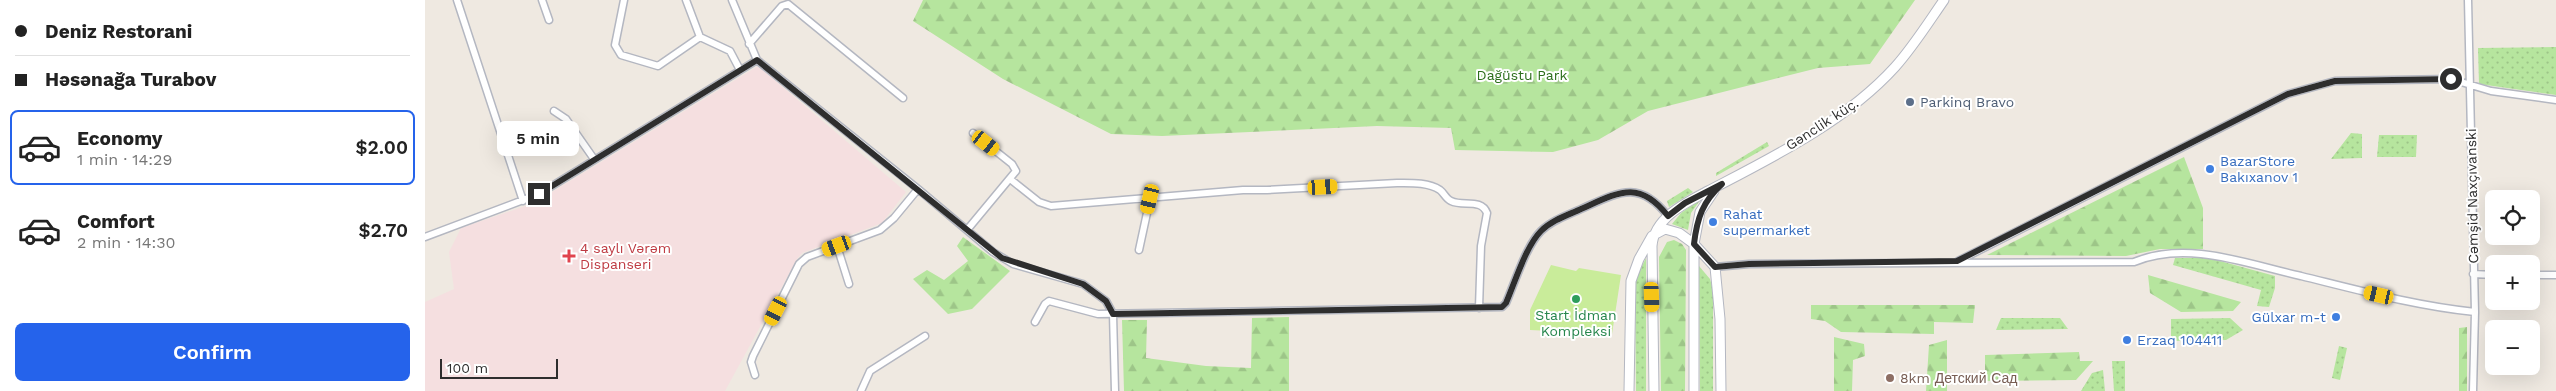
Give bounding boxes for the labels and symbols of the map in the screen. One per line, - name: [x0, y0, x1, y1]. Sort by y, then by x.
- park label: Dağüstu Park: [1477, 67, 1567, 83]
- route start: [2440, 68, 2462, 90]
- place label: Parkinq Bravo: [1920, 94, 2014, 110]
- street label: Gənclik küç.: [1783, 95, 1861, 153]
- marker: Parkinq Bravo: [1904, 96, 1916, 108]
- callout: 5 min: [498, 121, 580, 156]
- car: [969, 128, 1002, 158]
- street label: Cəmşid Naxçıvanski: [2463, 128, 2481, 264]
- place label: BazarStore Bakıxanov 1: [2220, 153, 2298, 185]
- marker: BazarStore Bakıxanov 1: [2204, 163, 2216, 175]
- car: [1307, 179, 1338, 195]
- route end: [528, 183, 550, 205]
- car: [1139, 183, 1160, 215]
- place label: Rahat supermarket: [1723, 206, 1810, 238]
- marker: Rahat supermarket: [1707, 216, 1719, 228]
- car: [820, 234, 853, 258]
- place label: 4 saylı Vərəm Dispanseri: [580, 240, 671, 272]
- marker: 4 saylı Vərəm Dispanseri: [562, 249, 576, 263]
- car: [1643, 282, 1660, 312]
- car: [2362, 284, 2395, 306]
- marker: Start İdman Kompleksi: [1570, 293, 1582, 305]
- car: [762, 294, 789, 328]
- place label: Start İdman Kompleksi: [1535, 307, 1617, 339]
- place label: Gülxar m-t: [2252, 309, 2326, 325]
- marker: Gülxar m-t: [2330, 311, 2342, 323]
- place label: Erzaq 104411: [2137, 332, 2222, 348]
- marker: Erzaq 104411: [2121, 334, 2133, 346]
- scale bar: [440, 356, 557, 379]
- place label: 8km Детский Сад: [1900, 370, 2018, 386]
- marker: 8km Детский Сад: [1884, 372, 1896, 384]

